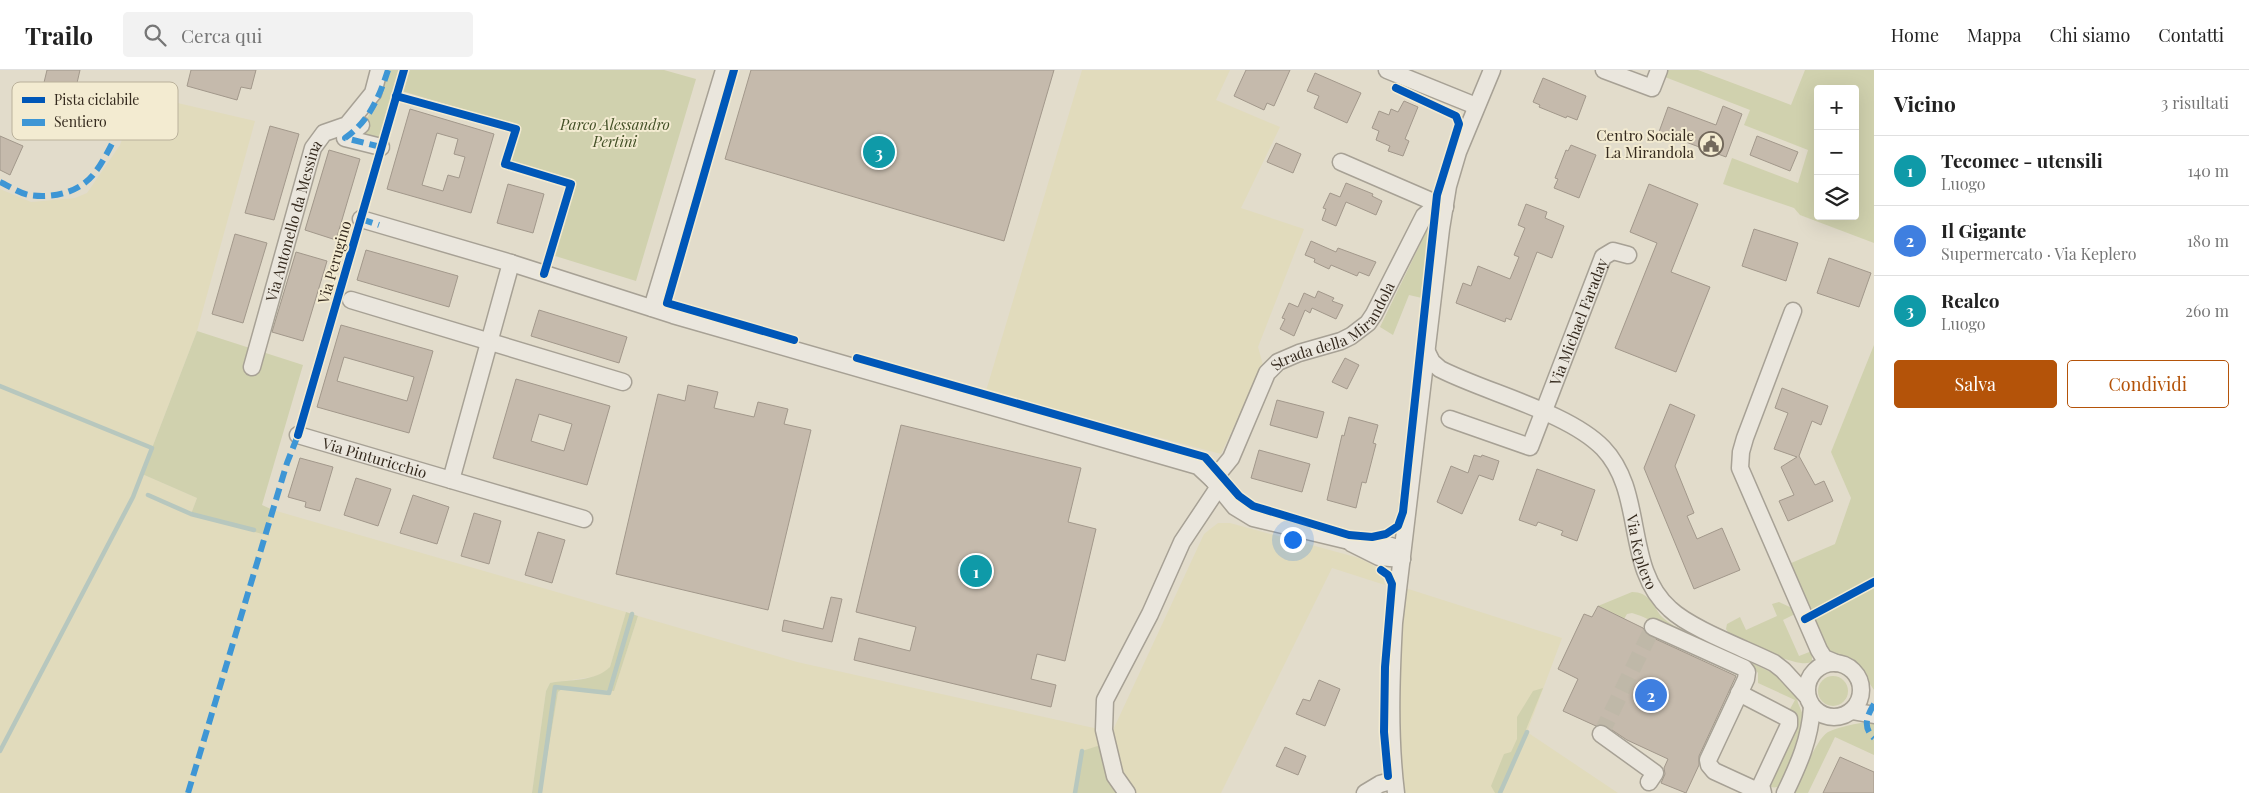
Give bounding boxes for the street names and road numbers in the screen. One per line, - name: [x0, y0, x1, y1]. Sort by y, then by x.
- street label: Via Antonello da Messina: [260, 135, 326, 305]
- street label: Via Perugino: [312, 218, 355, 307]
- street label: Via Michael Faraday: [1544, 255, 1612, 389]
- street label: Strada della Mirandola: [1266, 278, 1399, 374]
- street label: Via Pinturicchio: [319, 432, 429, 482]
- street label: Via Keplero: [1622, 512, 1662, 593]

